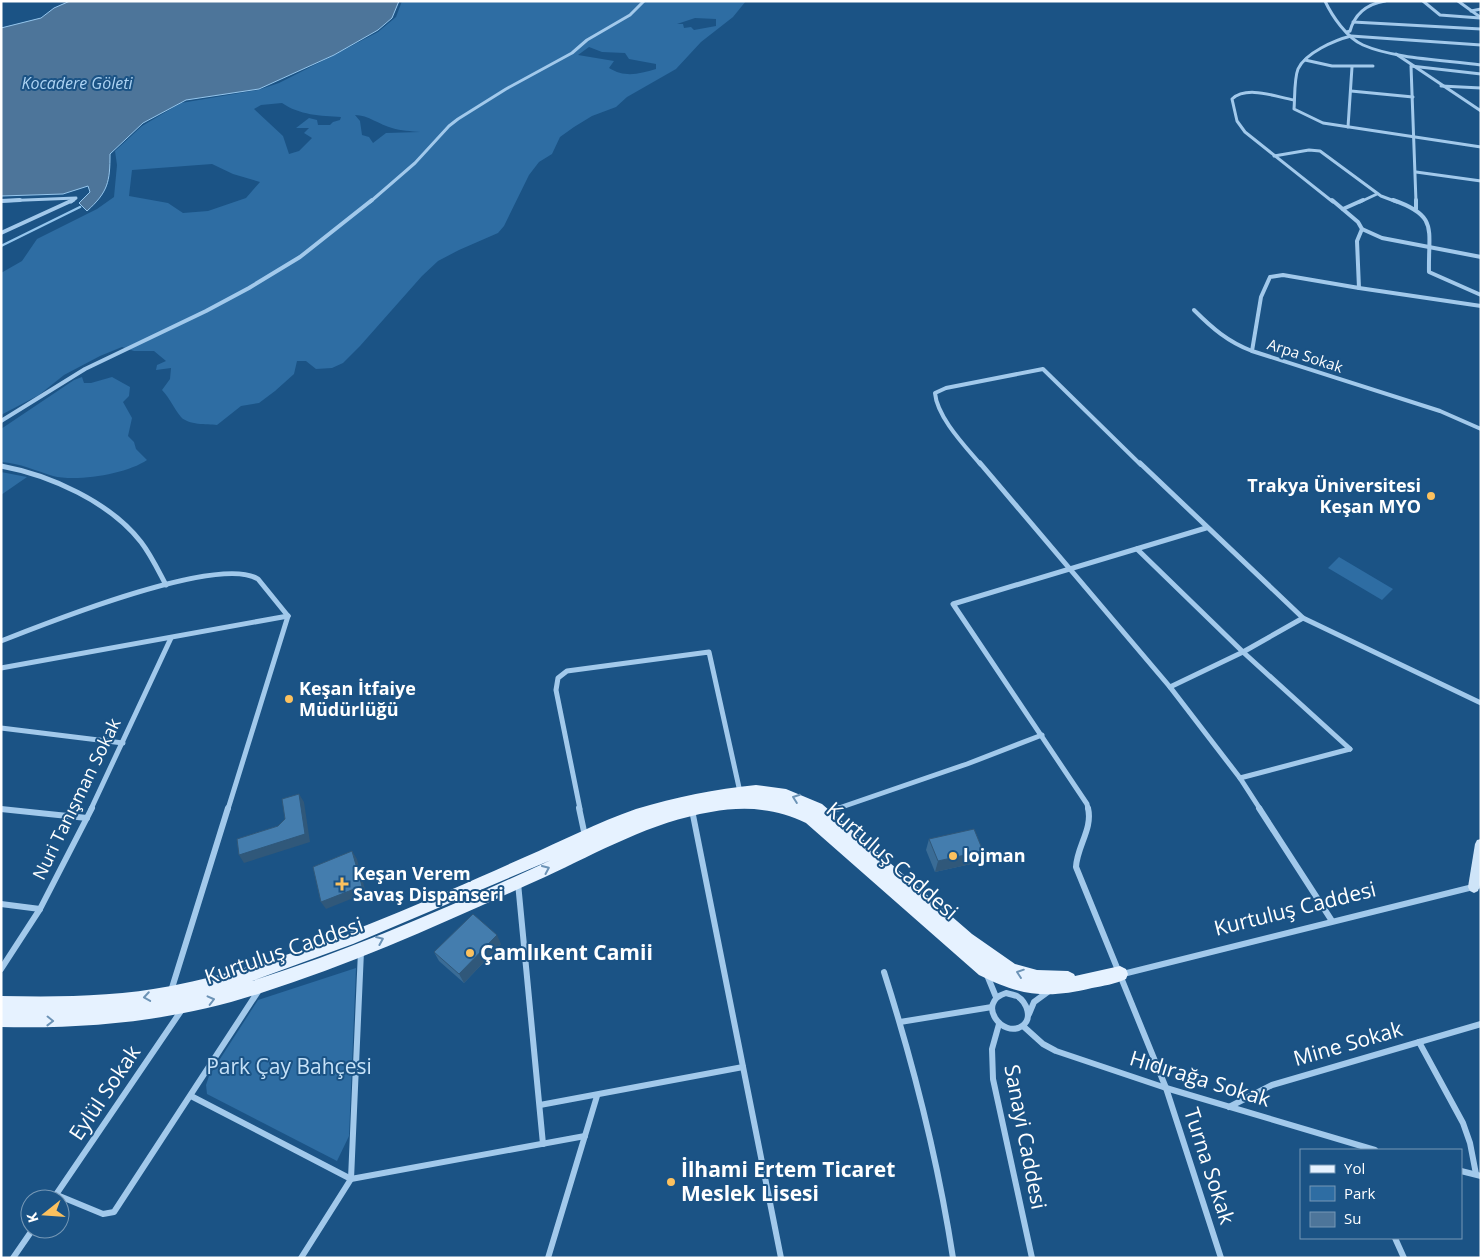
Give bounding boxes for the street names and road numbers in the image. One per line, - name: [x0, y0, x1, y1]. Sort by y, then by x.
- street label: Arpa Sokak: [1265, 333, 1346, 377]
- street label: Nuri Tanışman Sokak: [26, 713, 126, 883]
- street label: Kurtuluş Caddesi: [821, 795, 964, 925]
- street label: Kurtuluş Caddesi: [1211, 874, 1379, 942]
- street label: Kurtuluş Caddesi: [201, 910, 367, 990]
- street label: Mine Sokak: [1290, 1014, 1406, 1072]
- street label: Eylül Sokak: [62, 1039, 146, 1145]
- street label: Hıdırağa Sokak: [1127, 1043, 1274, 1113]
- street label: Sanayi Caddesi: [998, 1062, 1054, 1211]
- street label: Turna Sokak: [1178, 1104, 1242, 1228]

